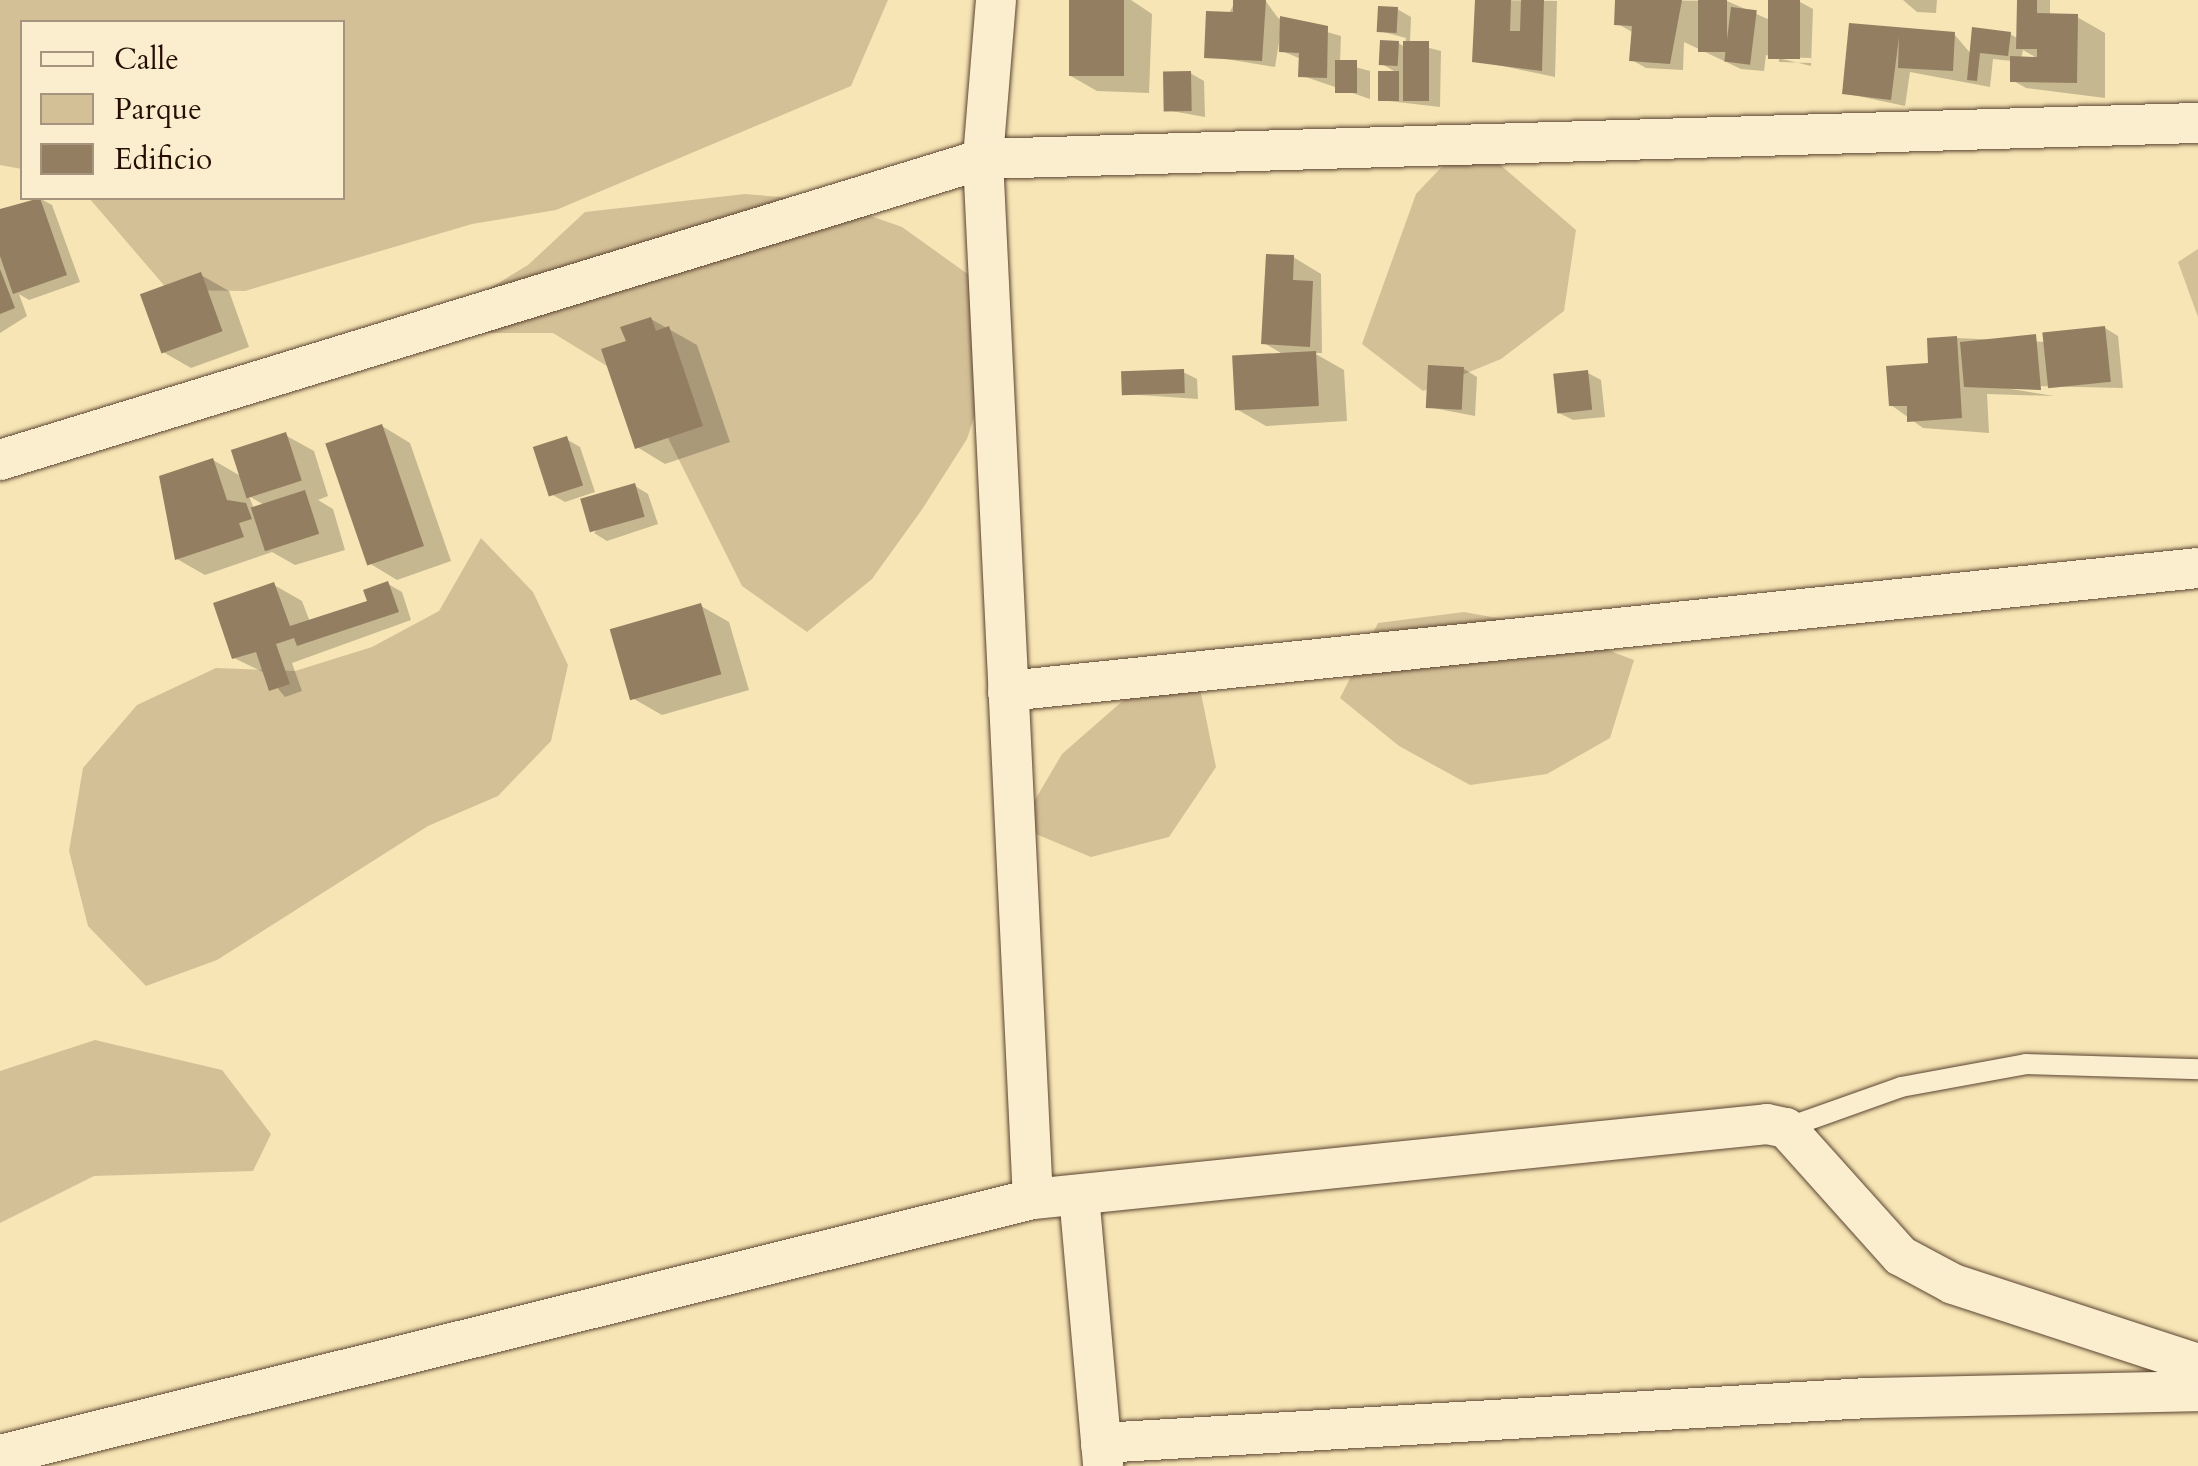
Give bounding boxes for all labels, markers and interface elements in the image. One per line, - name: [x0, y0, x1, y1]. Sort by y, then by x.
- legend: [20, 20, 345, 200]
- text: Calle: [114, 39, 179, 80]
- text: Parque: [114, 89, 202, 130]
- text: Edificio: [114, 139, 212, 180]

